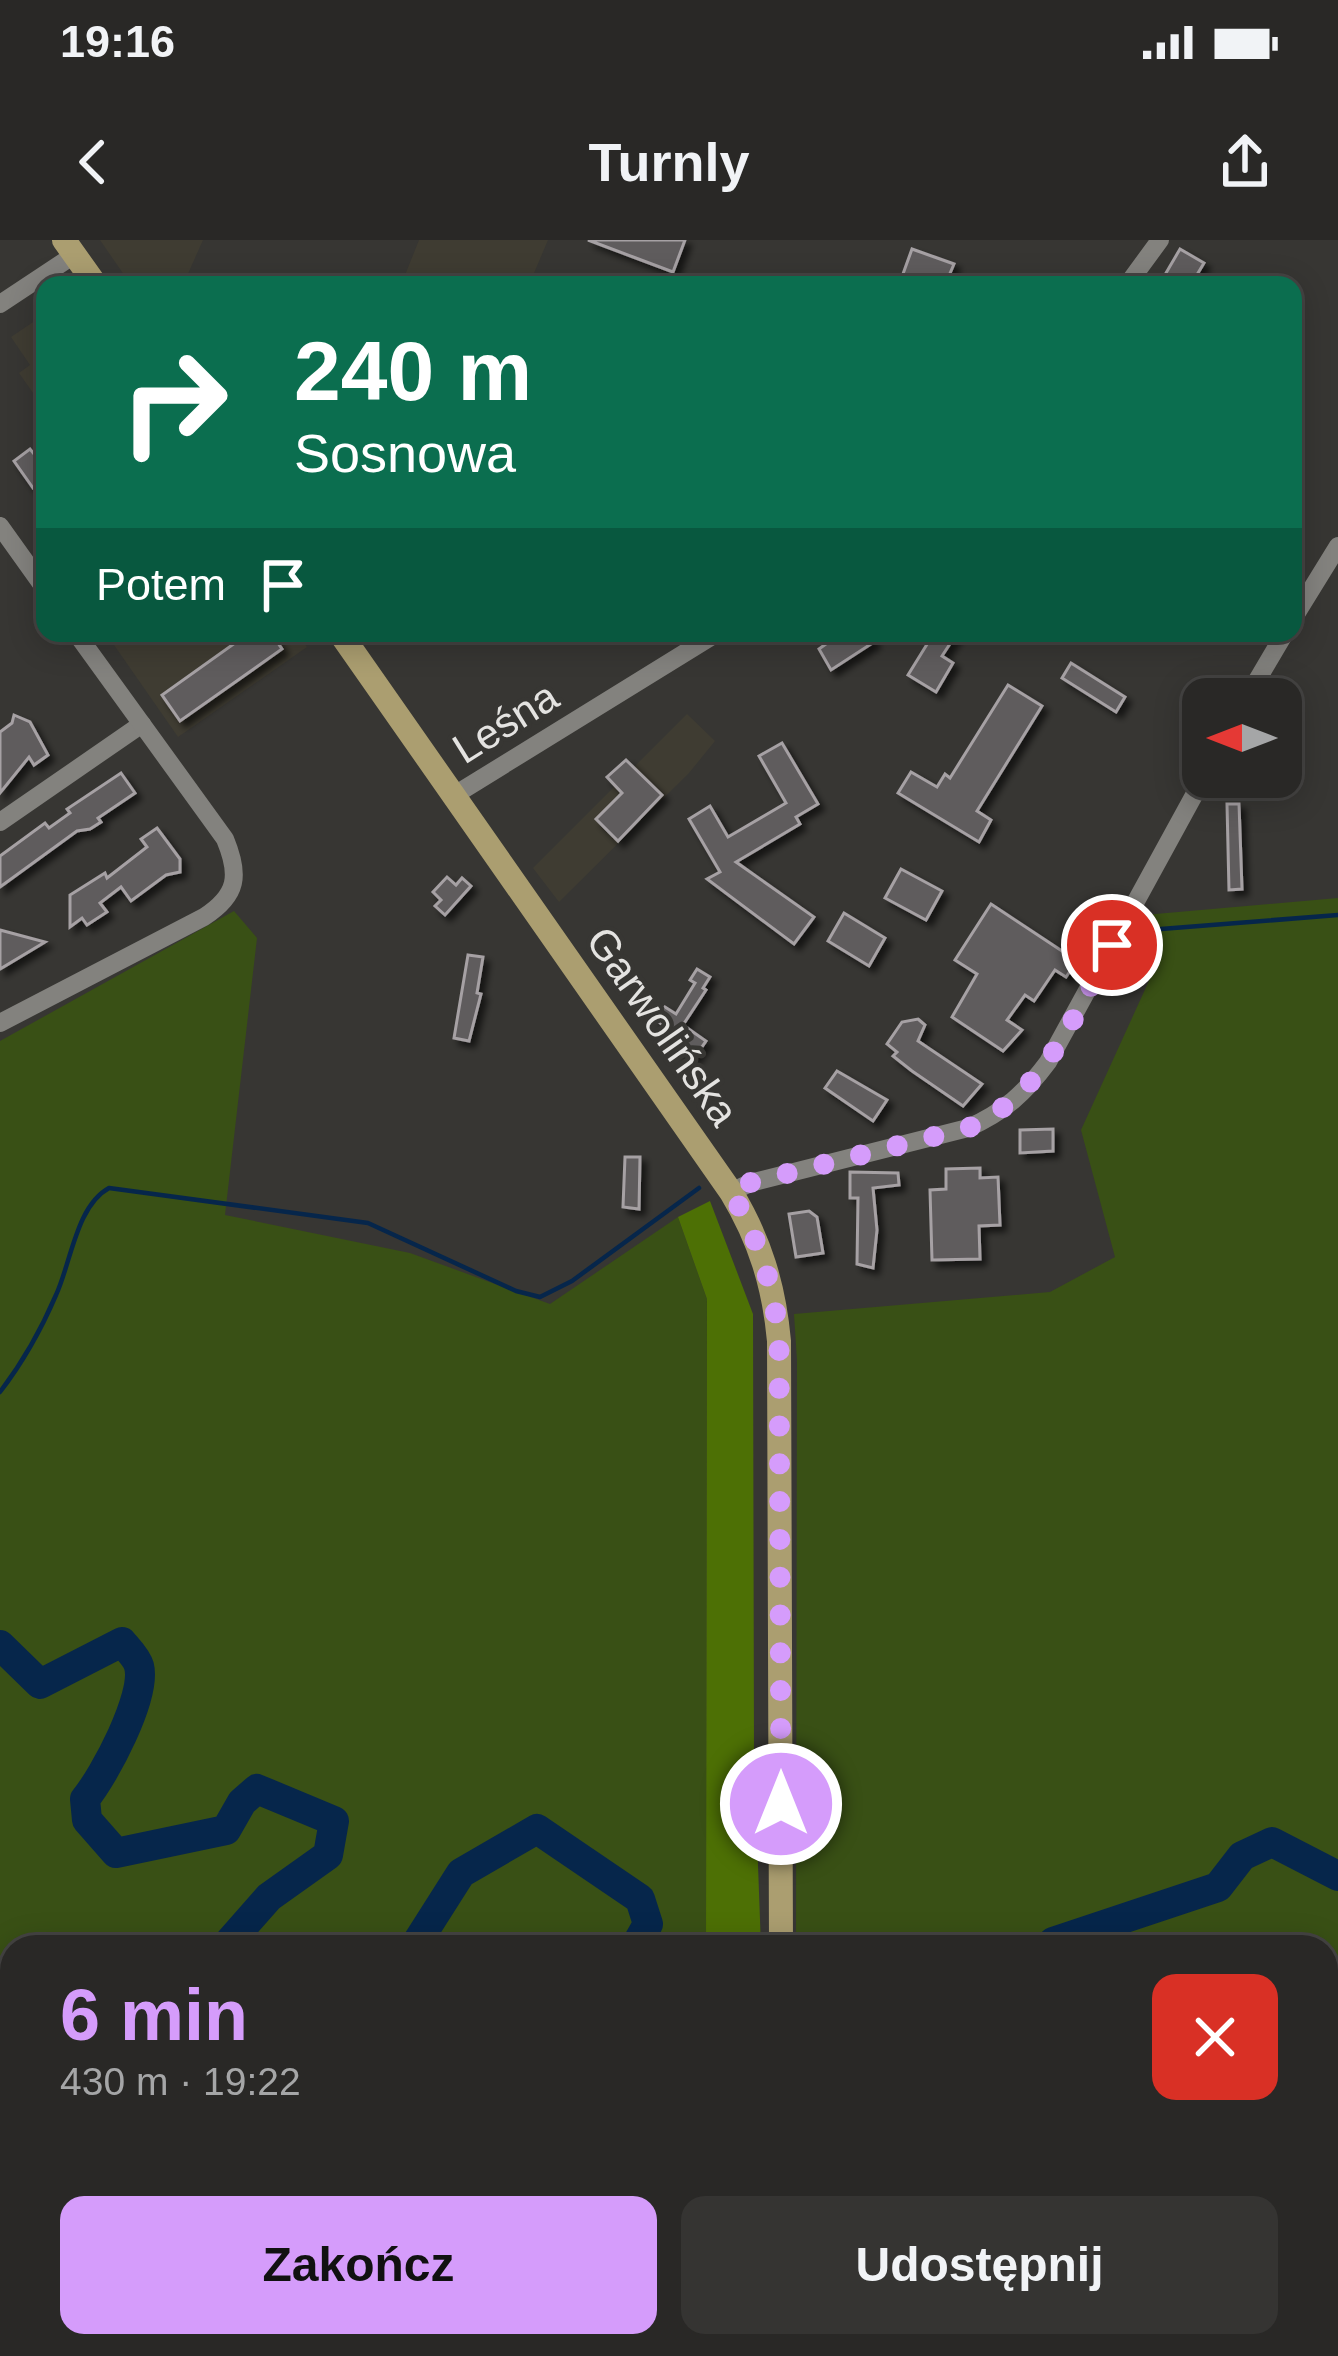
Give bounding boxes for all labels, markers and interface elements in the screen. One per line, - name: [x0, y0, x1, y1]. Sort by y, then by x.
- text: 19:16: [60, 16, 175, 67]
- icon: back: [60, 129, 126, 195]
- icon: share: [1212, 129, 1278, 195]
- text: Turnly: [589, 132, 750, 192]
- icon: right: [96, 324, 252, 480]
- text: 240 m: [294, 324, 532, 418]
- text: Sosnowa: [294, 423, 516, 483]
- icon: arrive: [250, 552, 316, 618]
- text: Potem: [96, 559, 226, 610]
- street label: Leśna: [444, 672, 567, 773]
- north arrow: [1182, 678, 1302, 798]
- map controls: [1182, 678, 1302, 798]
- pin: [1061, 894, 1163, 996]
- icon: arrive: [1079, 912, 1145, 978]
- street label: Garwolińska: [577, 918, 748, 1135]
- position arrow: [718, 1741, 844, 1867]
- button: close: [1152, 1974, 1278, 2100]
- text: 6 min: [60, 1975, 248, 2055]
- text: 430 m · 19:22: [60, 2060, 301, 2103]
- button: Zakończ: [60, 2196, 657, 2334]
- button: Udostępnij: [681, 2196, 1278, 2334]

